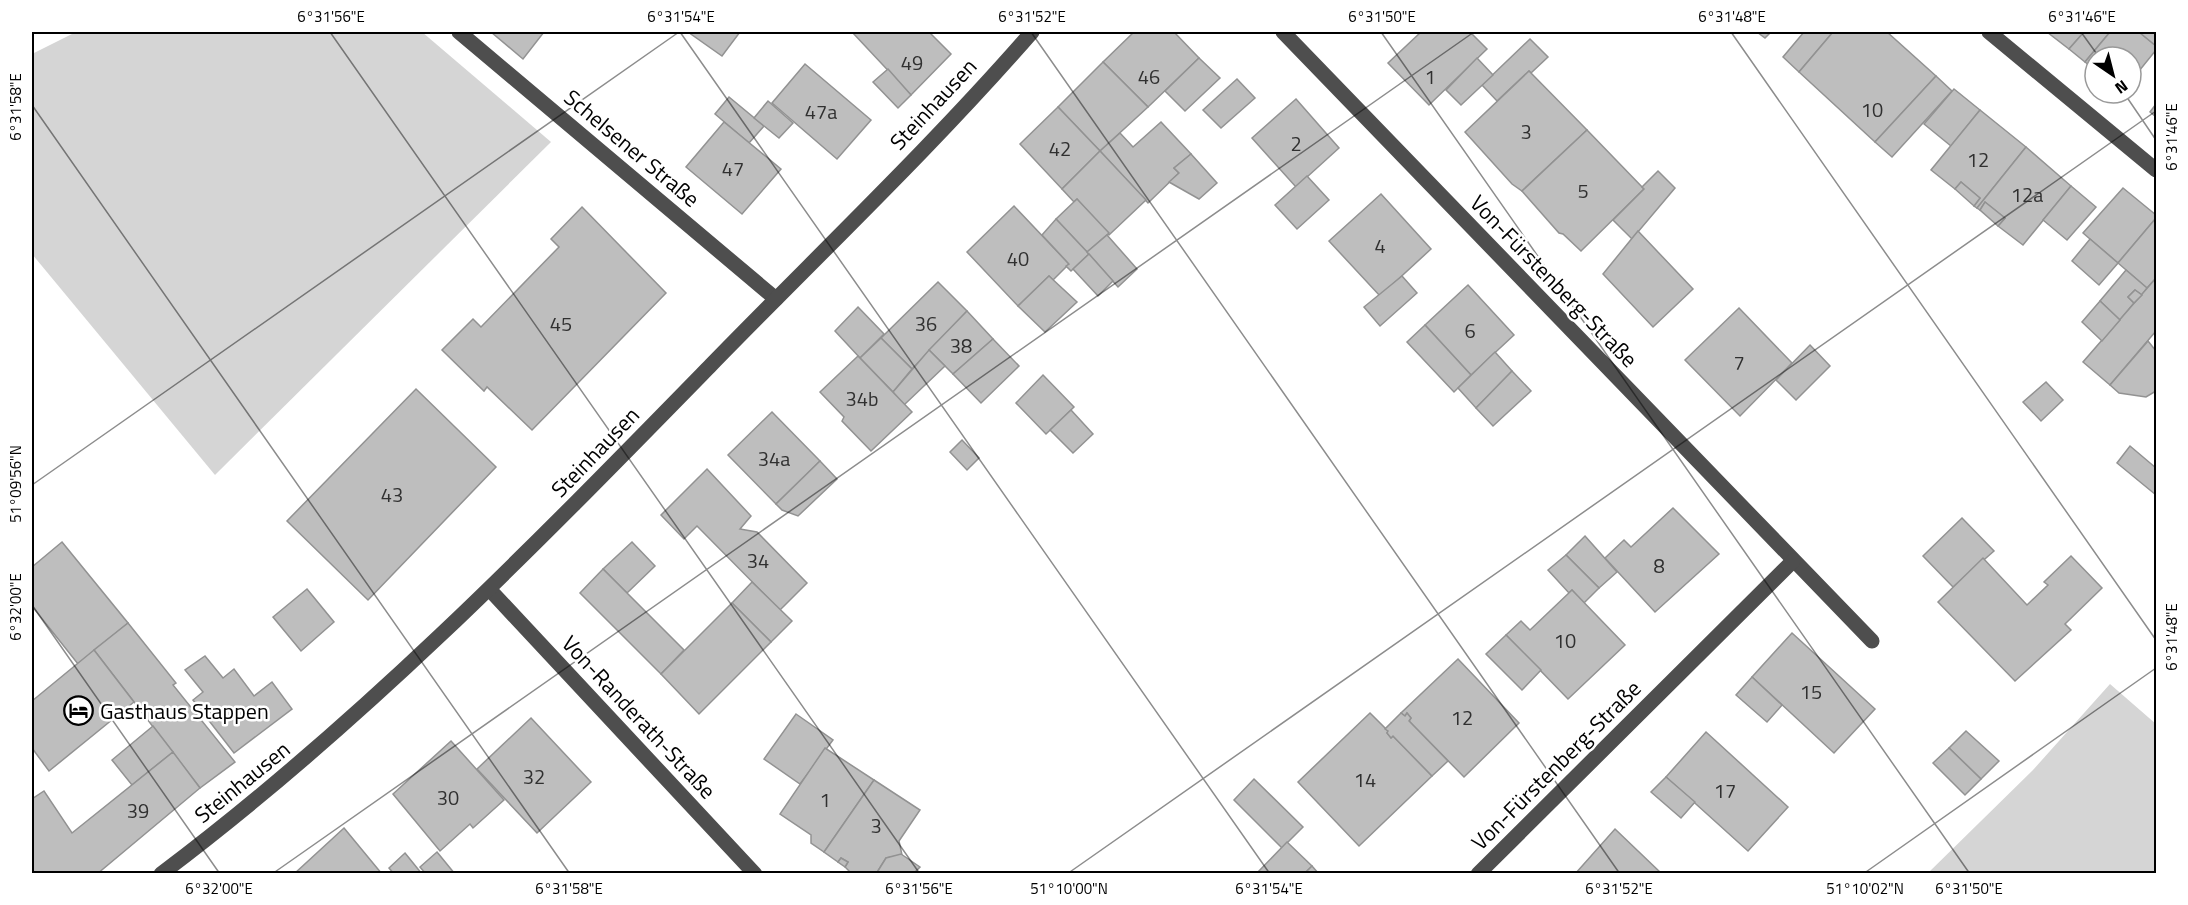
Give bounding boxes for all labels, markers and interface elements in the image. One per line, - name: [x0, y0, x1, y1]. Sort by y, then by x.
- text: 6°31'56"E: [297, 5, 365, 28]
- text: 6°31'54"E: [647, 5, 715, 28]
- text: 6°31'52"E: [998, 5, 1066, 28]
- text: 6°31'50"E: [1348, 5, 1416, 28]
- text: 6°31'48"E: [1698, 5, 1766, 28]
- text: 6°31'46"E: [2048, 5, 2116, 28]
- north arrow: [2083, 45, 2143, 105]
- house number: 49: [901, 47, 923, 78]
- street label: Steinhausen: [881, 50, 985, 158]
- house number: 46: [1138, 61, 1160, 92]
- house number: 1: [1424, 61, 1436, 92]
- text: 6°31'58"E: [4, 73, 27, 141]
- text: N: [2110, 74, 2133, 100]
- street label: Schelsener Straße: [557, 81, 707, 215]
- house number: 10: [1861, 94, 1883, 125]
- house number: 47a: [805, 96, 837, 127]
- text: 6°31'46"E: [2160, 103, 2183, 171]
- house number: 3: [1520, 116, 1532, 147]
- house number: 2: [1290, 128, 1302, 159]
- house number: 42: [1049, 133, 1071, 164]
- house number: 12: [1967, 144, 1989, 175]
- house number: 47: [722, 153, 744, 184]
- house number: 5: [1577, 175, 1589, 206]
- house number: 12a: [2011, 179, 2043, 210]
- street label: Von-Fürstenberg-Straße: [1462, 187, 1646, 375]
- house number: 4: [1374, 230, 1386, 261]
- house number: 40: [1007, 243, 1029, 274]
- house number: 45: [550, 308, 572, 339]
- house number: 36: [915, 308, 937, 339]
- house number: 6: [1464, 315, 1476, 346]
- house number: 38: [950, 330, 972, 361]
- house number: 7: [1733, 347, 1745, 378]
- house number: 34b: [846, 383, 878, 414]
- street label: Steinhausen: [543, 399, 647, 505]
- house number: 34a: [758, 443, 790, 474]
- text: 51°09'56"N: [4, 445, 27, 523]
- house number: 43: [381, 479, 403, 510]
- house number: 34: [747, 545, 769, 576]
- house number: 8: [1653, 550, 1665, 581]
- text: 6°32'00"E: [4, 573, 27, 641]
- text: 6°31'48"E: [2160, 603, 2183, 671]
- house number: 10: [1554, 625, 1576, 656]
- street label: Von-Randerath-Straße: [554, 627, 724, 807]
- street label: Von-Fürstenberg-Straße: [1463, 672, 1649, 858]
- house number: 15: [1800, 676, 1822, 707]
- place label: Gasthaus Stappen: [100, 694, 269, 728]
- hotel icon: Gasthaus Stappen: [63, 695, 95, 727]
- house number: 12: [1451, 702, 1473, 733]
- street label: Steinhausen: [187, 733, 297, 831]
- house number: 32: [523, 761, 545, 792]
- house number: 14: [1354, 764, 1376, 795]
- house number: 17: [1714, 775, 1736, 806]
- house number: 30: [437, 782, 459, 813]
- house number: 1: [819, 784, 831, 815]
- house number: 39: [127, 795, 149, 826]
- house number: 3: [870, 810, 882, 841]
- text: 6°32'00"E: [185, 877, 253, 900]
- text: 6°31'58"E: [535, 877, 603, 900]
- text: 6°31'56"E: [885, 877, 953, 900]
- text: 51°10'00"N: [1030, 877, 1108, 900]
- text: 6°31'54"E: [1235, 877, 1303, 900]
- text: 6°31'52"E: [1585, 877, 1653, 900]
- text: 51°10'02"N: [1826, 877, 1904, 900]
- text: 6°31'50"E: [1935, 877, 2003, 900]

